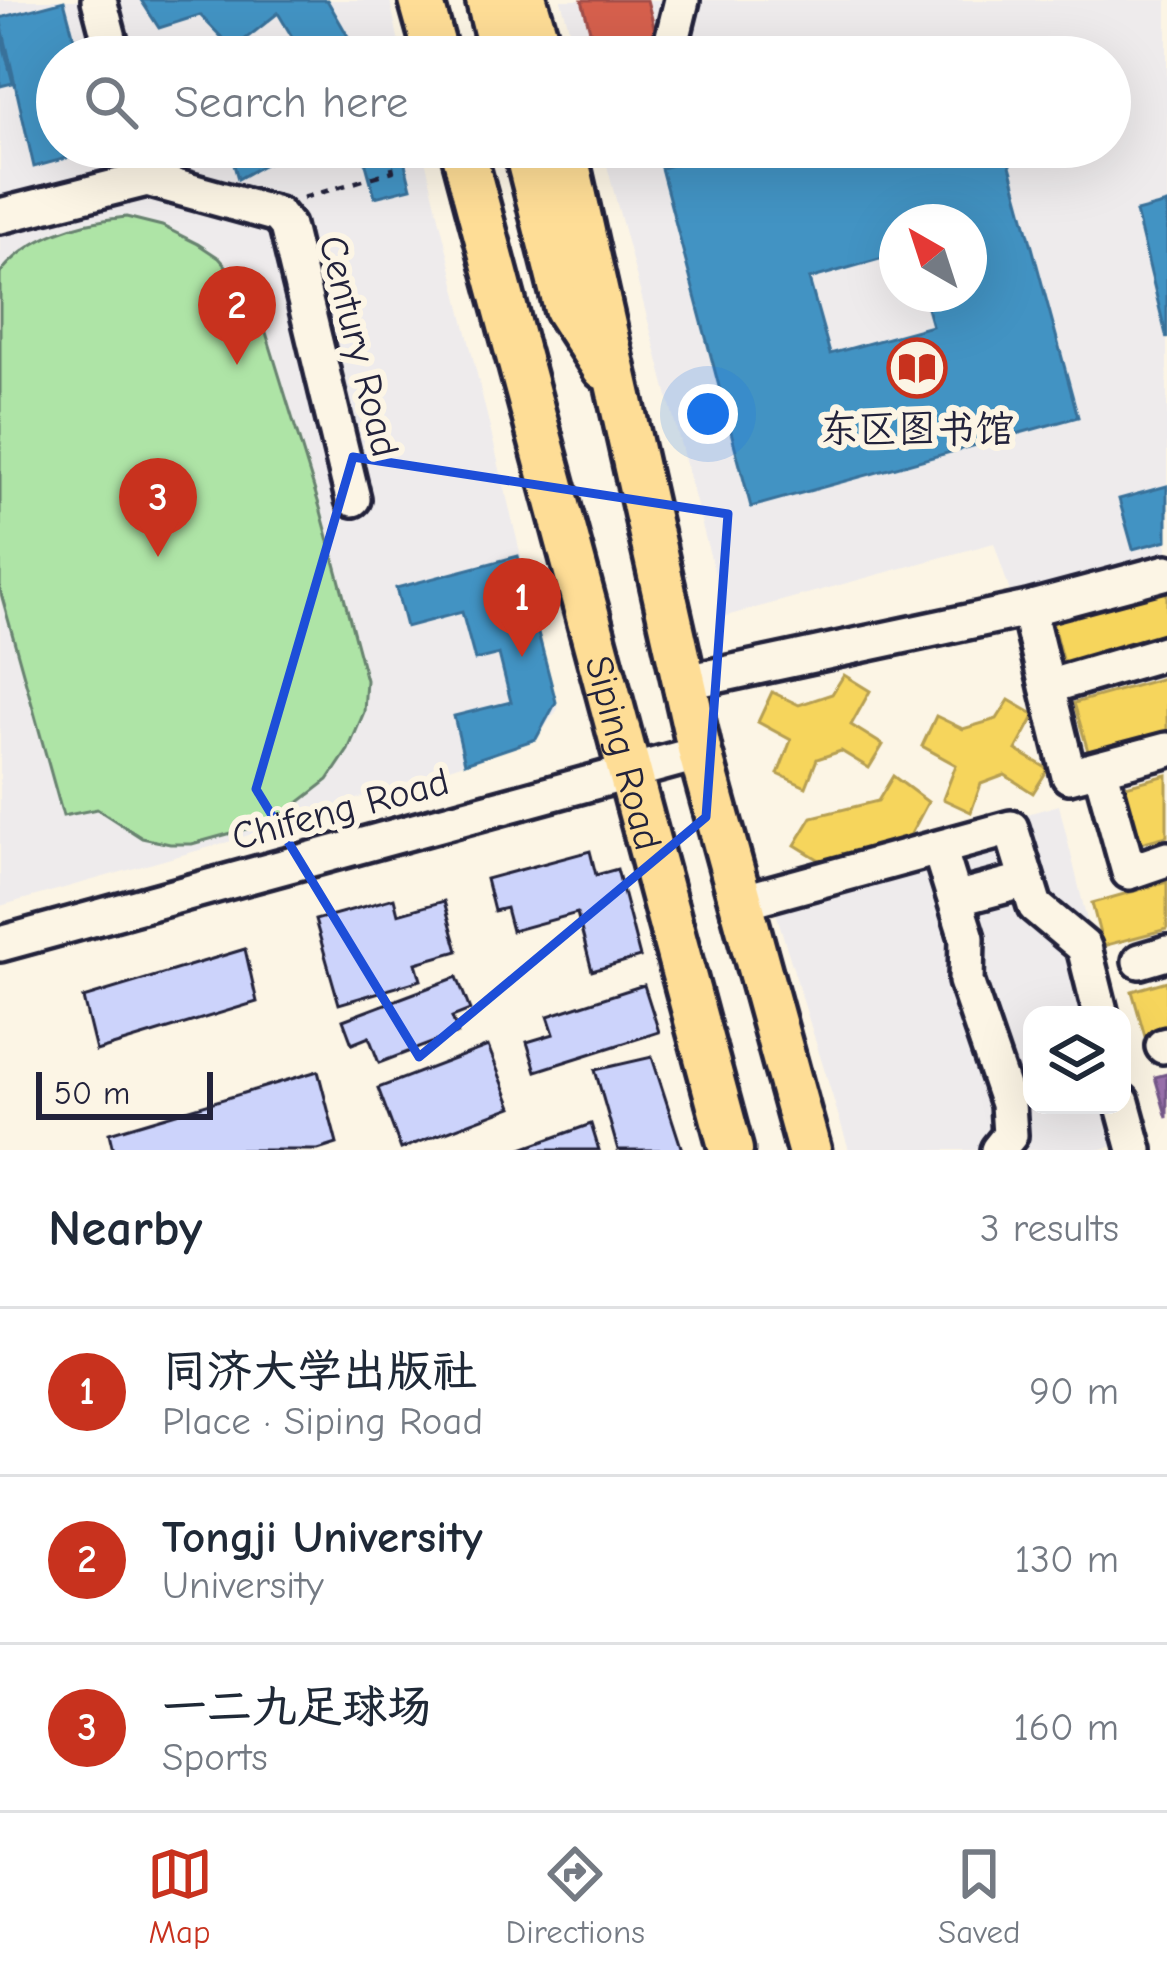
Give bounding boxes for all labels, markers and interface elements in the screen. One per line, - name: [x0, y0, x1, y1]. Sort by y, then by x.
- search box: [36, 36, 1131, 168]
- icon: search: [78, 69, 144, 135]
- text: Search here: [174, 76, 408, 128]
- north arrow: [879, 204, 987, 312]
- street label: Century Road: [309, 231, 408, 462]
- pin: 2: [198, 266, 276, 365]
- library icon: 东区图书馆: [886, 337, 948, 399]
- your location: [678, 384, 738, 444]
- place label: 东区图书馆: [819, 407, 1015, 452]
- pin: 3: [119, 458, 197, 557]
- pin: 1: [483, 558, 561, 657]
- street label: Siping Road: [575, 651, 671, 855]
- street label: Chifeng Road: [227, 759, 454, 860]
- map controls: [1023, 1006, 1131, 1114]
- button: layers: [1023, 1006, 1131, 1114]
- scale bar: [36, 1066, 213, 1119]
- text: 50 m: [54, 1074, 130, 1112]
- text: Nearby: [48, 1199, 202, 1258]
- text: 3 results: [980, 1206, 1119, 1251]
- text: 同济大学出版社: [162, 1345, 477, 1397]
- text: 1: [79, 1369, 95, 1414]
- text: 90 m: [1029, 1369, 1119, 1414]
- text: Place · Siping Road: [162, 1399, 483, 1444]
- text: Tongji University: [162, 1511, 483, 1563]
- text: 2: [77, 1537, 97, 1582]
- text: 130 m: [1015, 1537, 1119, 1582]
- text: University: [162, 1563, 324, 1608]
- text: 一二九足球场: [162, 1681, 432, 1733]
- text: 3: [77, 1705, 97, 1750]
- text: 160 m: [1013, 1705, 1119, 1750]
- text: Sports: [162, 1735, 268, 1780]
- tab: Map: [147, 1841, 213, 1951]
- tab: Directions: [506, 1841, 645, 1951]
- tab: Saved: [938, 1841, 1020, 1951]

